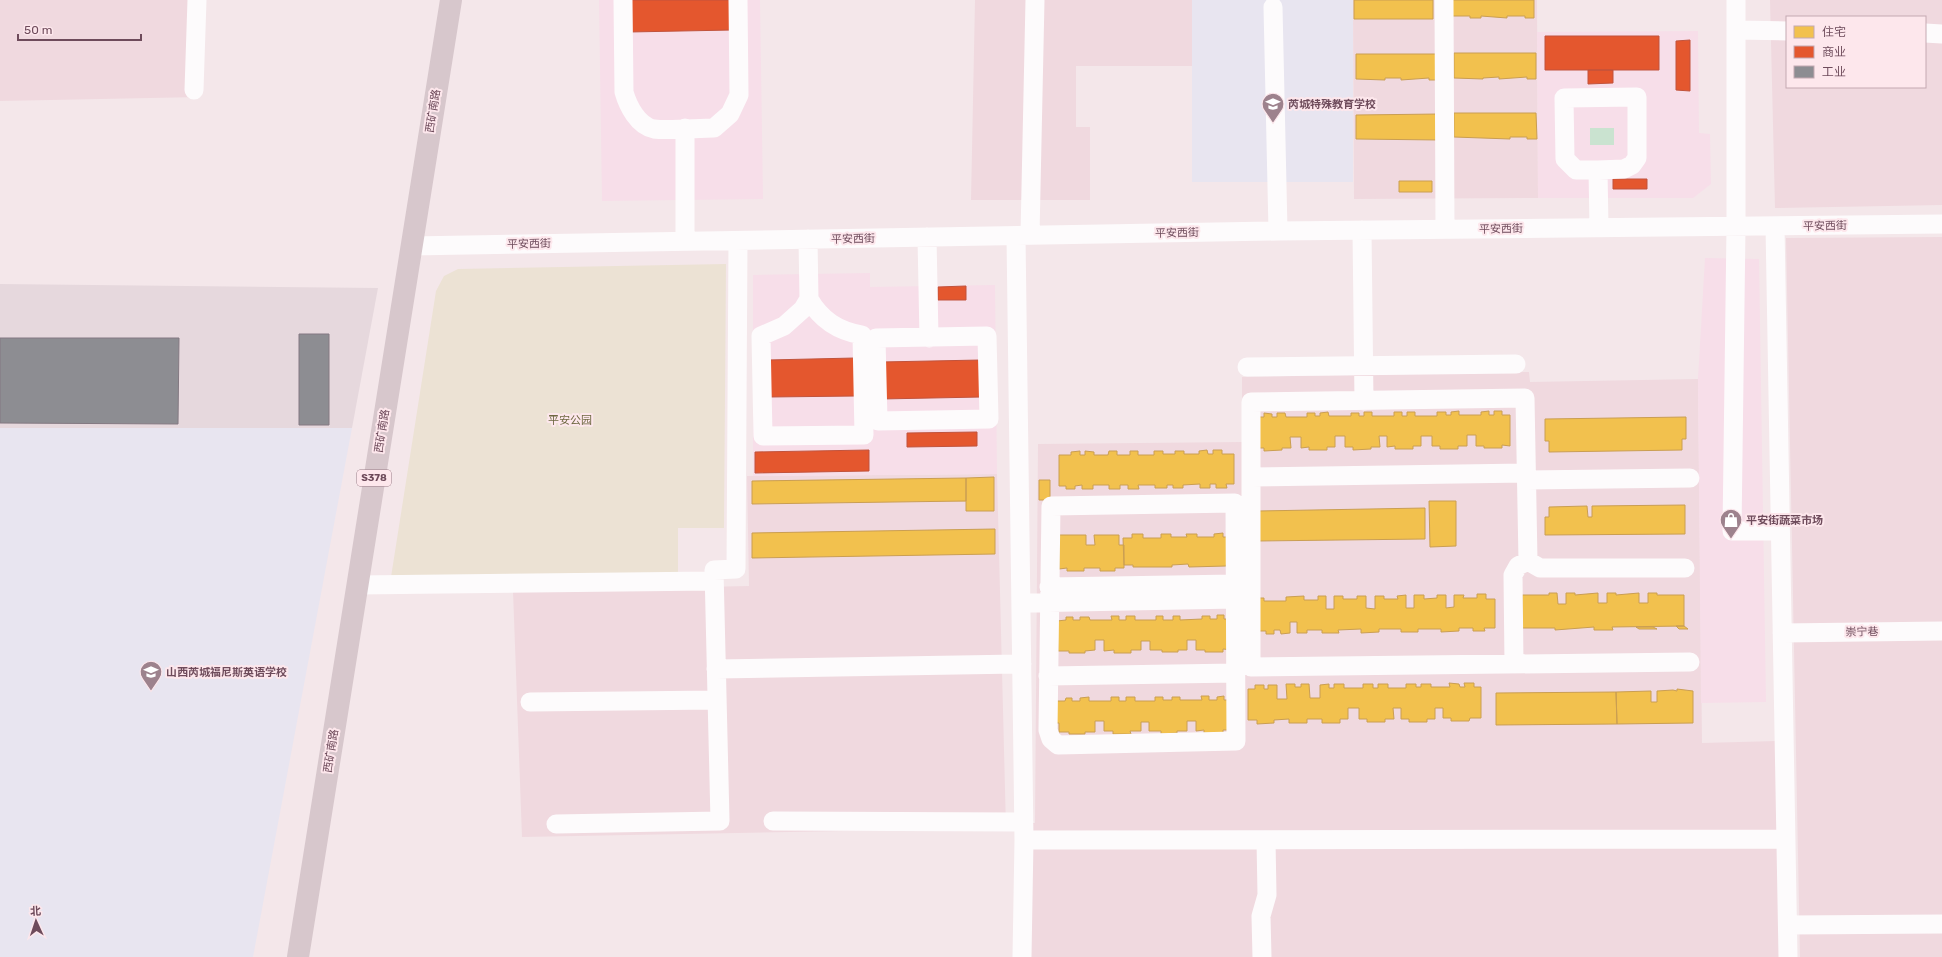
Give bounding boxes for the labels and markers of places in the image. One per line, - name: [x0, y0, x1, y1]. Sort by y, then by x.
- school or university icon: 芮城特殊教育学校: [1260, 91, 1286, 124]
- place label: 芮城特殊教育学校: [1288, 98, 1376, 111]
- shop icon: 平安街蔬菜市场: [1718, 507, 1744, 540]
- place label: 平安街蔬菜市场: [1746, 514, 1823, 527]
- school or university icon: 山西芮城福尼斯英语学校: [138, 659, 164, 692]
- place label: 山西芮城福尼斯英语学校: [166, 666, 287, 679]

